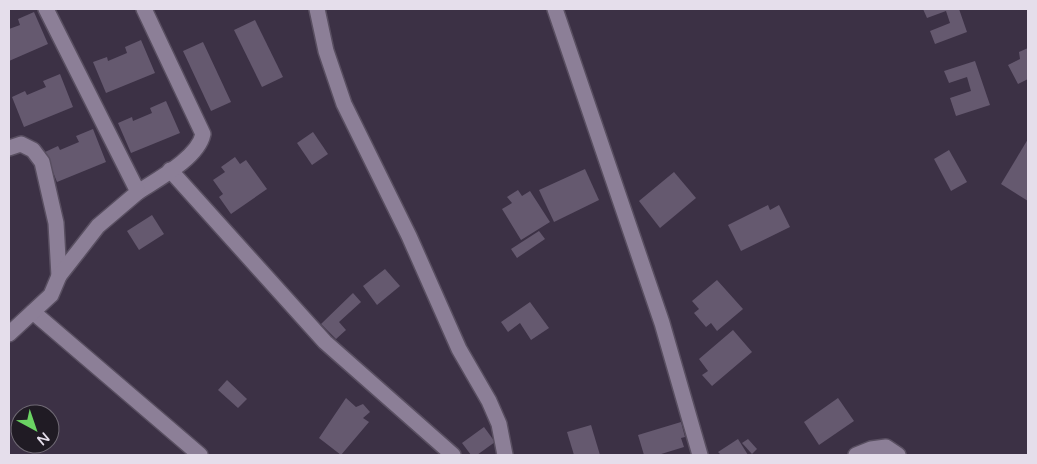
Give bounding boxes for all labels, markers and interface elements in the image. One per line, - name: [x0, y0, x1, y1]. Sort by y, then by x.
- north arrow: [10, 404, 60, 454]
- text: N: [33, 428, 53, 449]

